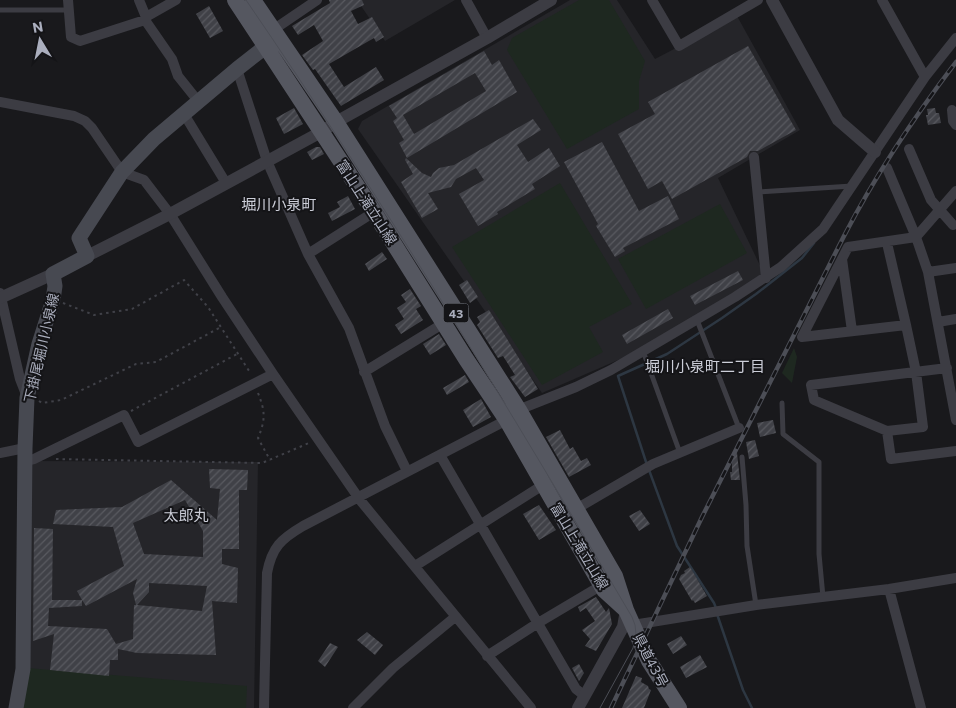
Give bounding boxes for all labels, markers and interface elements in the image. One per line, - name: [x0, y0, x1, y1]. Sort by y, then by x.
- north arrow: [15, 15, 65, 65]
- text: N: [31, 17, 44, 36]
- street label: 富山上滝立山線: [333, 156, 401, 248]
- district label: 堀川小泉町: [241, 195, 317, 213]
- street label: 下掛尾堀川小泉線: [20, 292, 62, 404]
- road number: 43: [444, 304, 468, 322]
- district label: 堀川小泉町二丁目: [645, 357, 765, 375]
- street label: 富山上滝立山線: [547, 500, 613, 592]
- district label: 太郎丸: [163, 506, 209, 524]
- street label: 県道43号: [630, 630, 672, 690]

